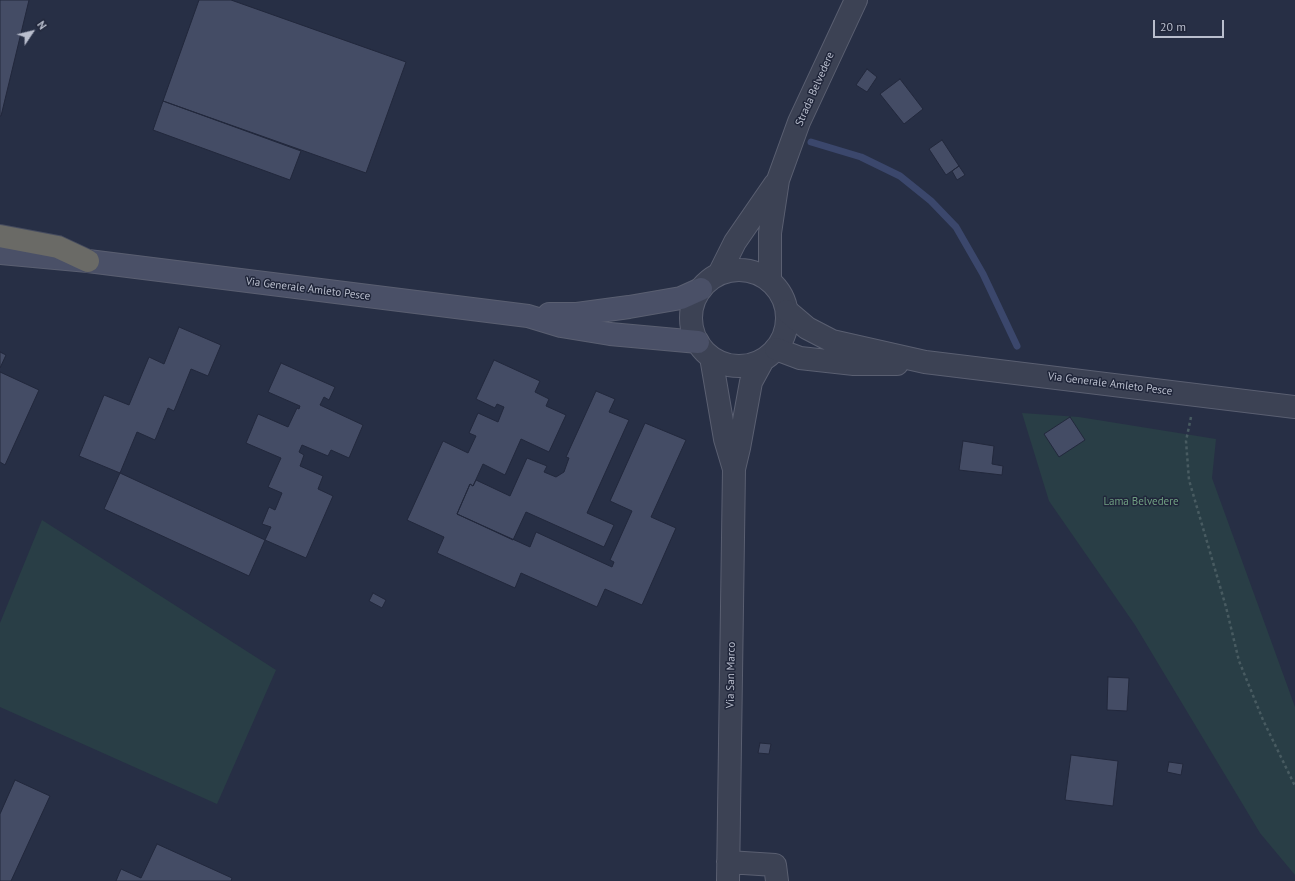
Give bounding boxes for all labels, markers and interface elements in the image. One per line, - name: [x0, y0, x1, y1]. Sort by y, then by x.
- north arrow: [12, 12, 52, 52]
- scale bar: [1155, 12, 1226, 38]
- text: N: [34, 18, 50, 32]
- text: 20 m: [1160, 19, 1186, 34]
- street label: Strada Belvedere: [793, 50, 837, 128]
- street label: Via Generale Amleto Pesce: [245, 275, 371, 303]
- street label: Via Generale Amleto Pesce: [1047, 370, 1173, 398]
- park label: Lama Belvedere: [1103, 495, 1179, 509]
- street label: Via San Marco: [724, 642, 738, 708]

